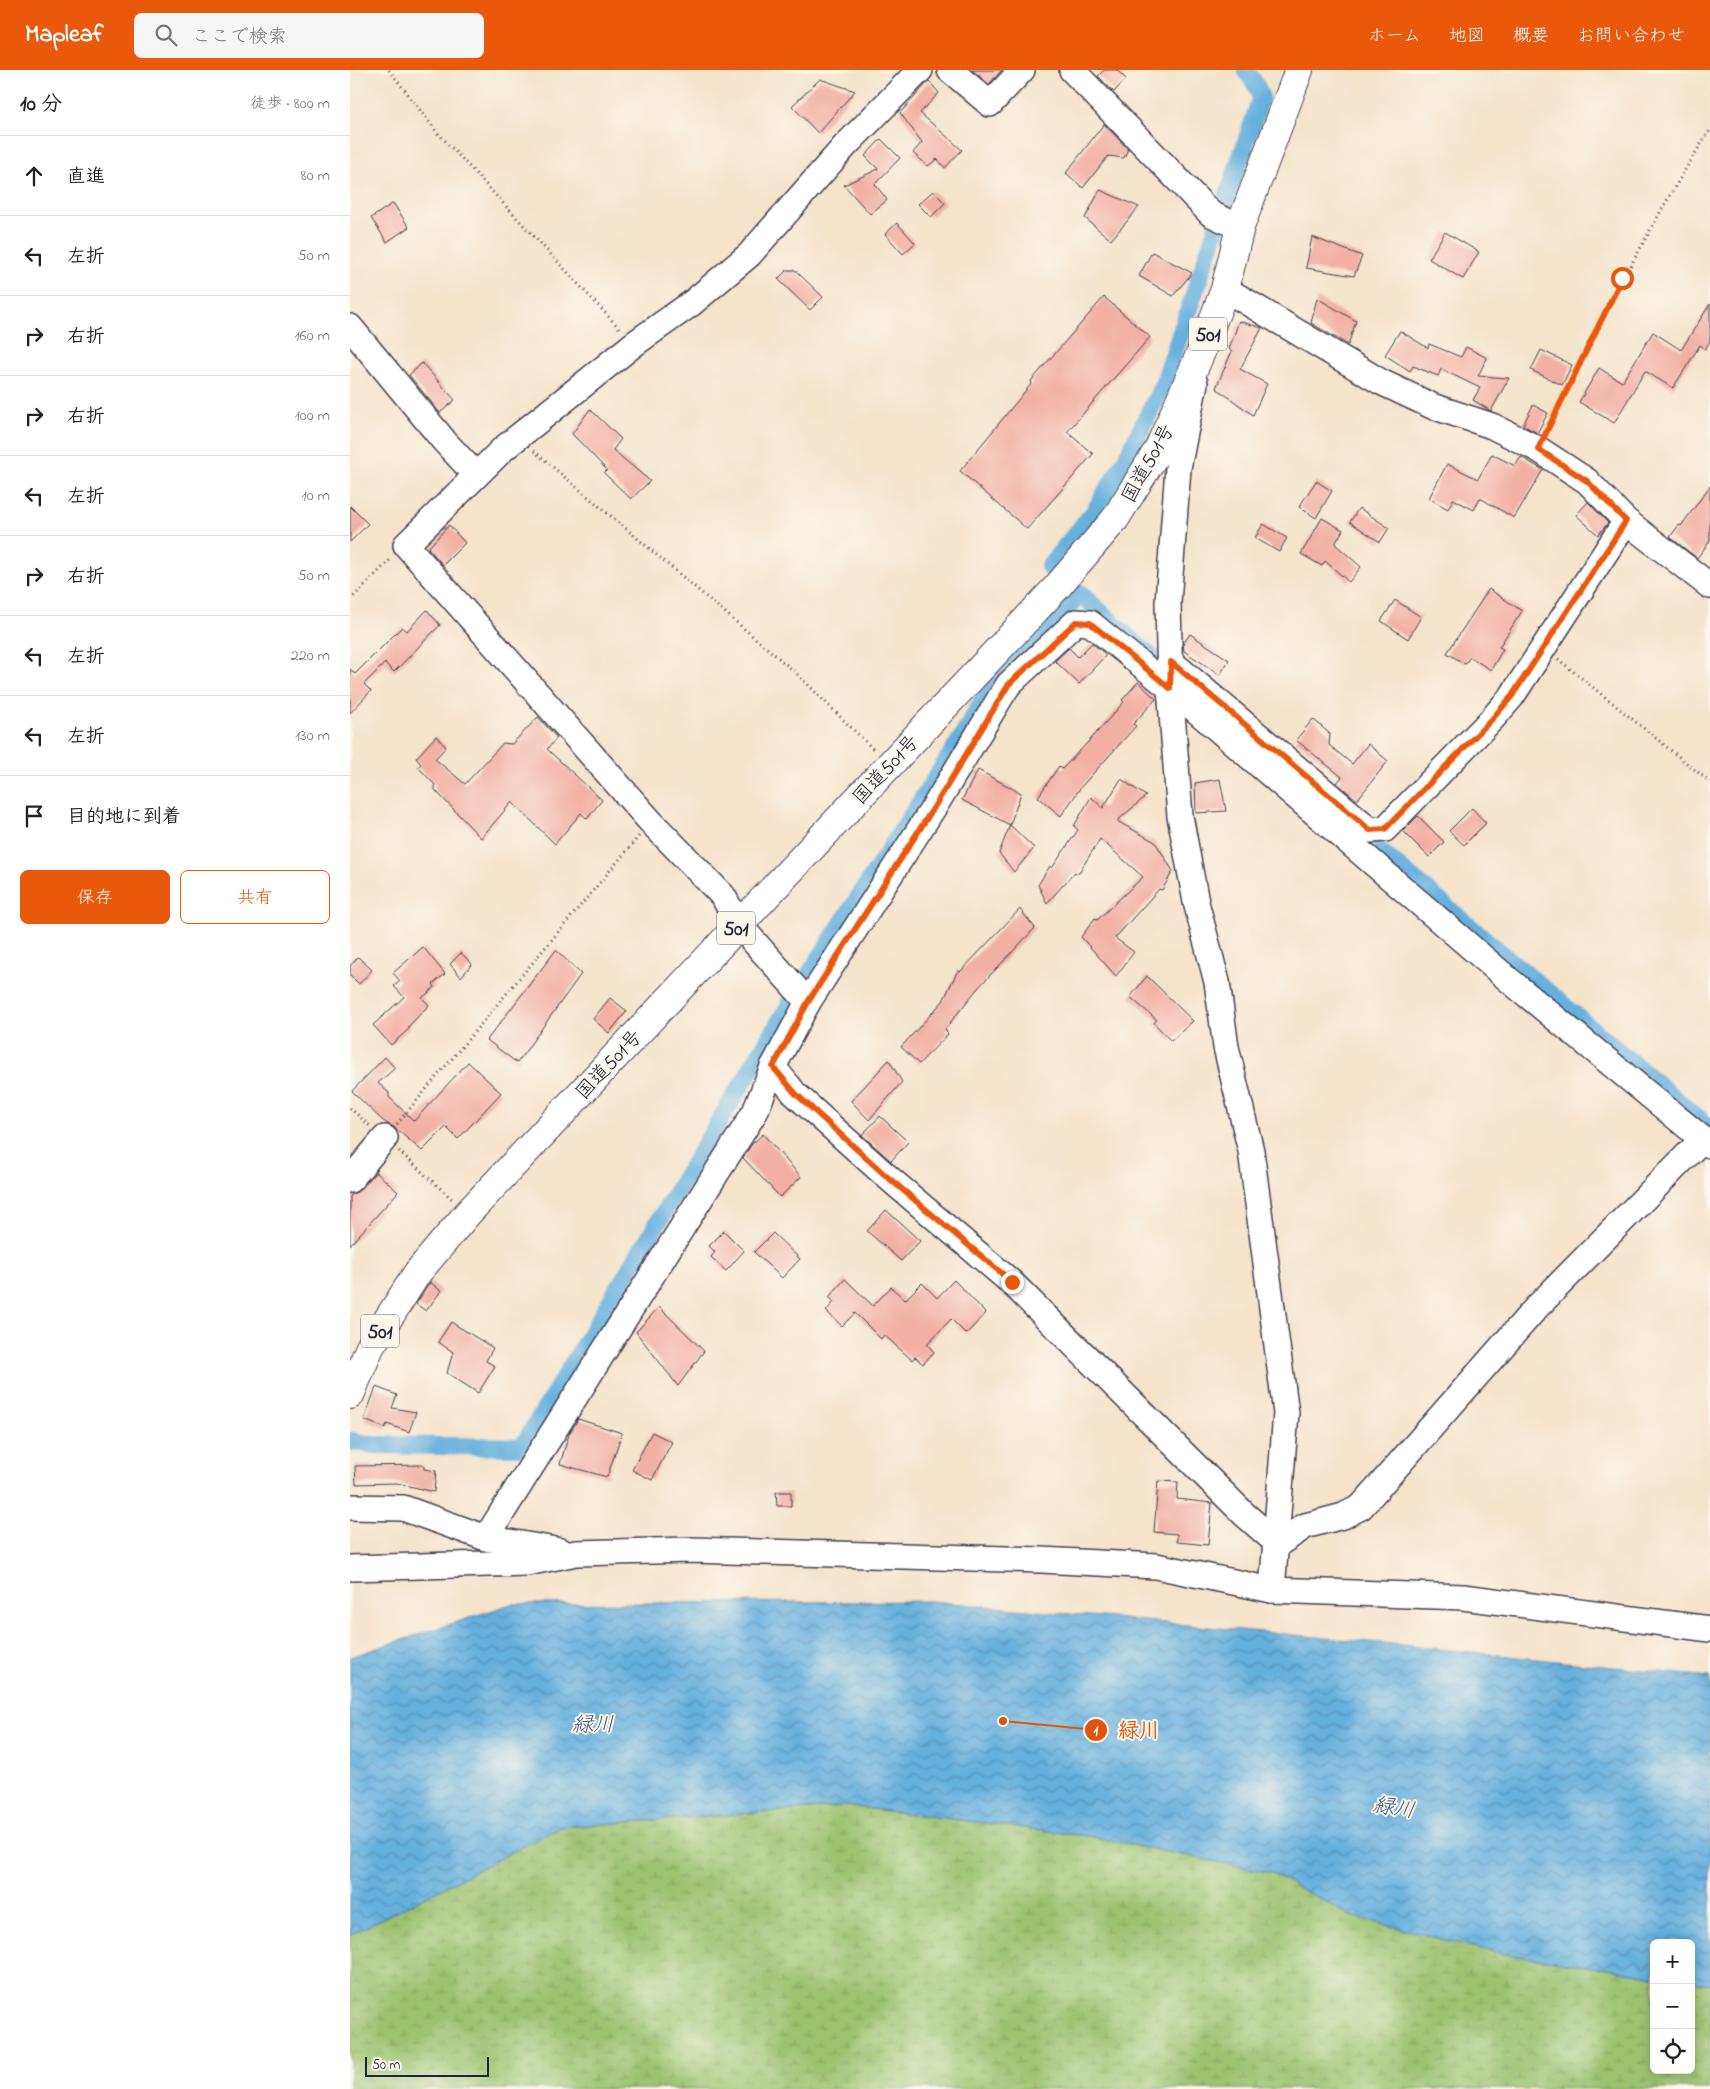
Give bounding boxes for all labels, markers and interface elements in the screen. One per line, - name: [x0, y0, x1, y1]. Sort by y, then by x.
- search box: [134, 13, 484, 58]
- text: Mapleaf: [25, 18, 104, 53]
- icon: search: [152, 21, 180, 49]
- text: ここで検索: [192, 24, 287, 51]
- text: ホーム: [1368, 24, 1421, 50]
- text: 地図: [1449, 24, 1485, 50]
- text: 概要: [1513, 24, 1549, 50]
- text: お問い合わせ: [1577, 24, 1685, 50]
- text: 10 分: [20, 90, 62, 120]
- text: 徒歩 · 800 m: [250, 92, 330, 116]
- icon: ahead: [20, 162, 48, 190]
- text: 直進: [67, 164, 105, 191]
- text: 80 m: [301, 164, 330, 188]
- icon: left: [20, 242, 48, 270]
- text: 左折: [67, 244, 105, 271]
- text: 50 m: [298, 244, 330, 268]
- route start: [1611, 267, 1634, 290]
- road number: 501: [1189, 318, 1227, 350]
- icon: right: [20, 322, 48, 350]
- text: 右折: [67, 324, 105, 351]
- text: 160 m: [295, 324, 330, 348]
- icon: right: [20, 402, 48, 430]
- text: 右折: [67, 404, 105, 431]
- text: 100 m: [295, 404, 330, 428]
- street label: 国道501号: [1116, 419, 1183, 509]
- icon: left: [20, 482, 48, 510]
- text: 左折: [67, 484, 105, 511]
- text: 10 m: [302, 484, 330, 508]
- icon: right: [20, 562, 48, 590]
- text: 右折: [67, 564, 105, 591]
- text: 50 m: [298, 564, 330, 588]
- icon: left: [20, 642, 48, 670]
- text: 左折: [67, 644, 105, 671]
- text: 220 m: [291, 644, 330, 668]
- icon: left: [20, 722, 48, 750]
- text: 左折: [67, 724, 105, 751]
- text: 130 m: [295, 724, 330, 748]
- street label: 国道501号: [847, 729, 927, 812]
- icon: arrive: [20, 802, 48, 830]
- text: 目的地に到着: [67, 804, 181, 831]
- button: 保存: [20, 870, 170, 924]
- button: 共有: [180, 870, 330, 924]
- road number: 501: [717, 911, 755, 944]
- street label: 国道501号: [570, 1024, 650, 1107]
- route end: [1001, 1271, 1024, 1294]
- road number: 501: [361, 1314, 399, 1348]
- water label: 緑川: [572, 1711, 614, 1741]
- callout: 緑川: [1083, 1712, 1170, 1748]
- text: 緑川: [1118, 1717, 1160, 1747]
- text: 1: [1094, 1720, 1099, 1742]
- water label: 緑川: [1371, 1791, 1417, 1827]
- map controls: [1650, 1939, 1695, 2074]
- button: +: [1650, 1939, 1695, 1984]
- button: −: [1650, 1984, 1695, 2029]
- button: locate: [1650, 2029, 1695, 2074]
- scale bar: [365, 2054, 489, 2077]
- text: 50 m: [372, 2055, 400, 2076]

